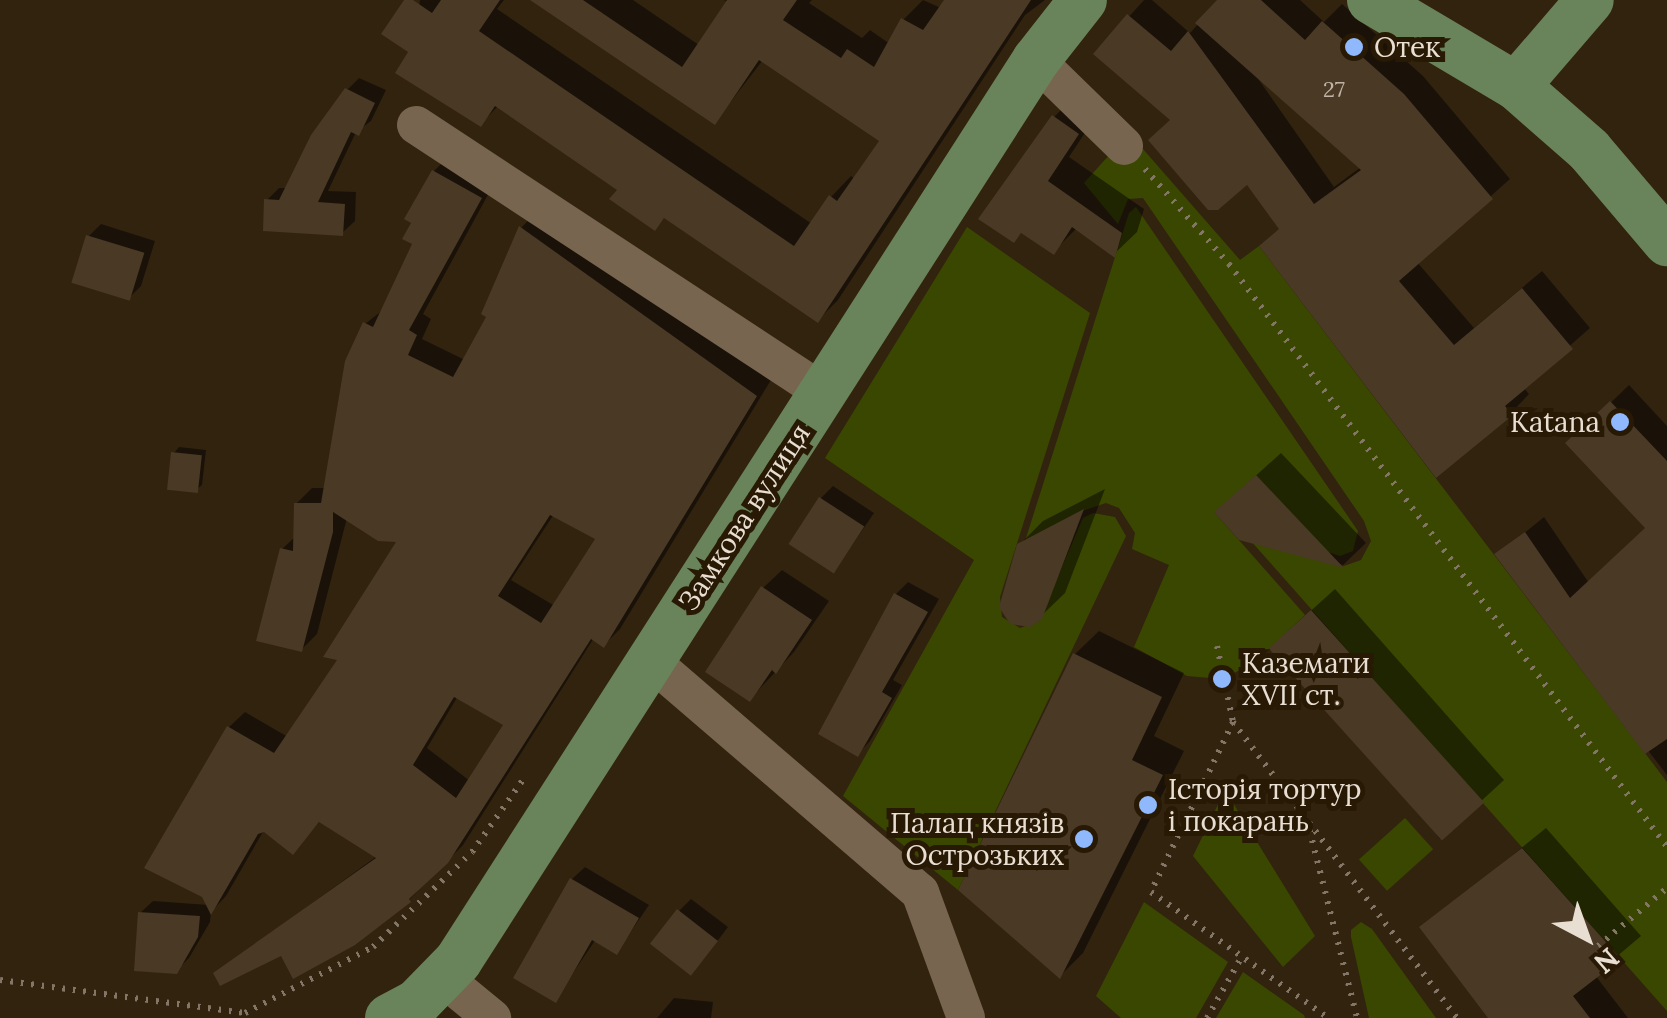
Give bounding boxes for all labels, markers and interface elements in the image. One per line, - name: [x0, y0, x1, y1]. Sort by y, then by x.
- place label: Отек: [1374, 30, 1440, 64]
- marker: Отек: [1343, 36, 1365, 58]
- house number: 27: [1323, 77, 1345, 103]
- place label: Katana: [1510, 405, 1600, 439]
- marker: Katana: [1609, 411, 1631, 433]
- street label: Замкова вулиця: [671, 417, 817, 617]
- place label: Каземати XVII ст.: [1242, 646, 1370, 712]
- marker: Каземати XVII ст.: [1211, 668, 1233, 690]
- place label: Історія тортур і покарань: [1168, 772, 1361, 838]
- marker: Історія тортур і покарань: [1137, 794, 1159, 816]
- place label: Палац князів Острозьких: [890, 806, 1064, 872]
- marker: Палац князів Острозьких: [1073, 828, 1095, 850]
- north arrow: [1537, 888, 1637, 988]
- text: N: [1587, 940, 1627, 981]

